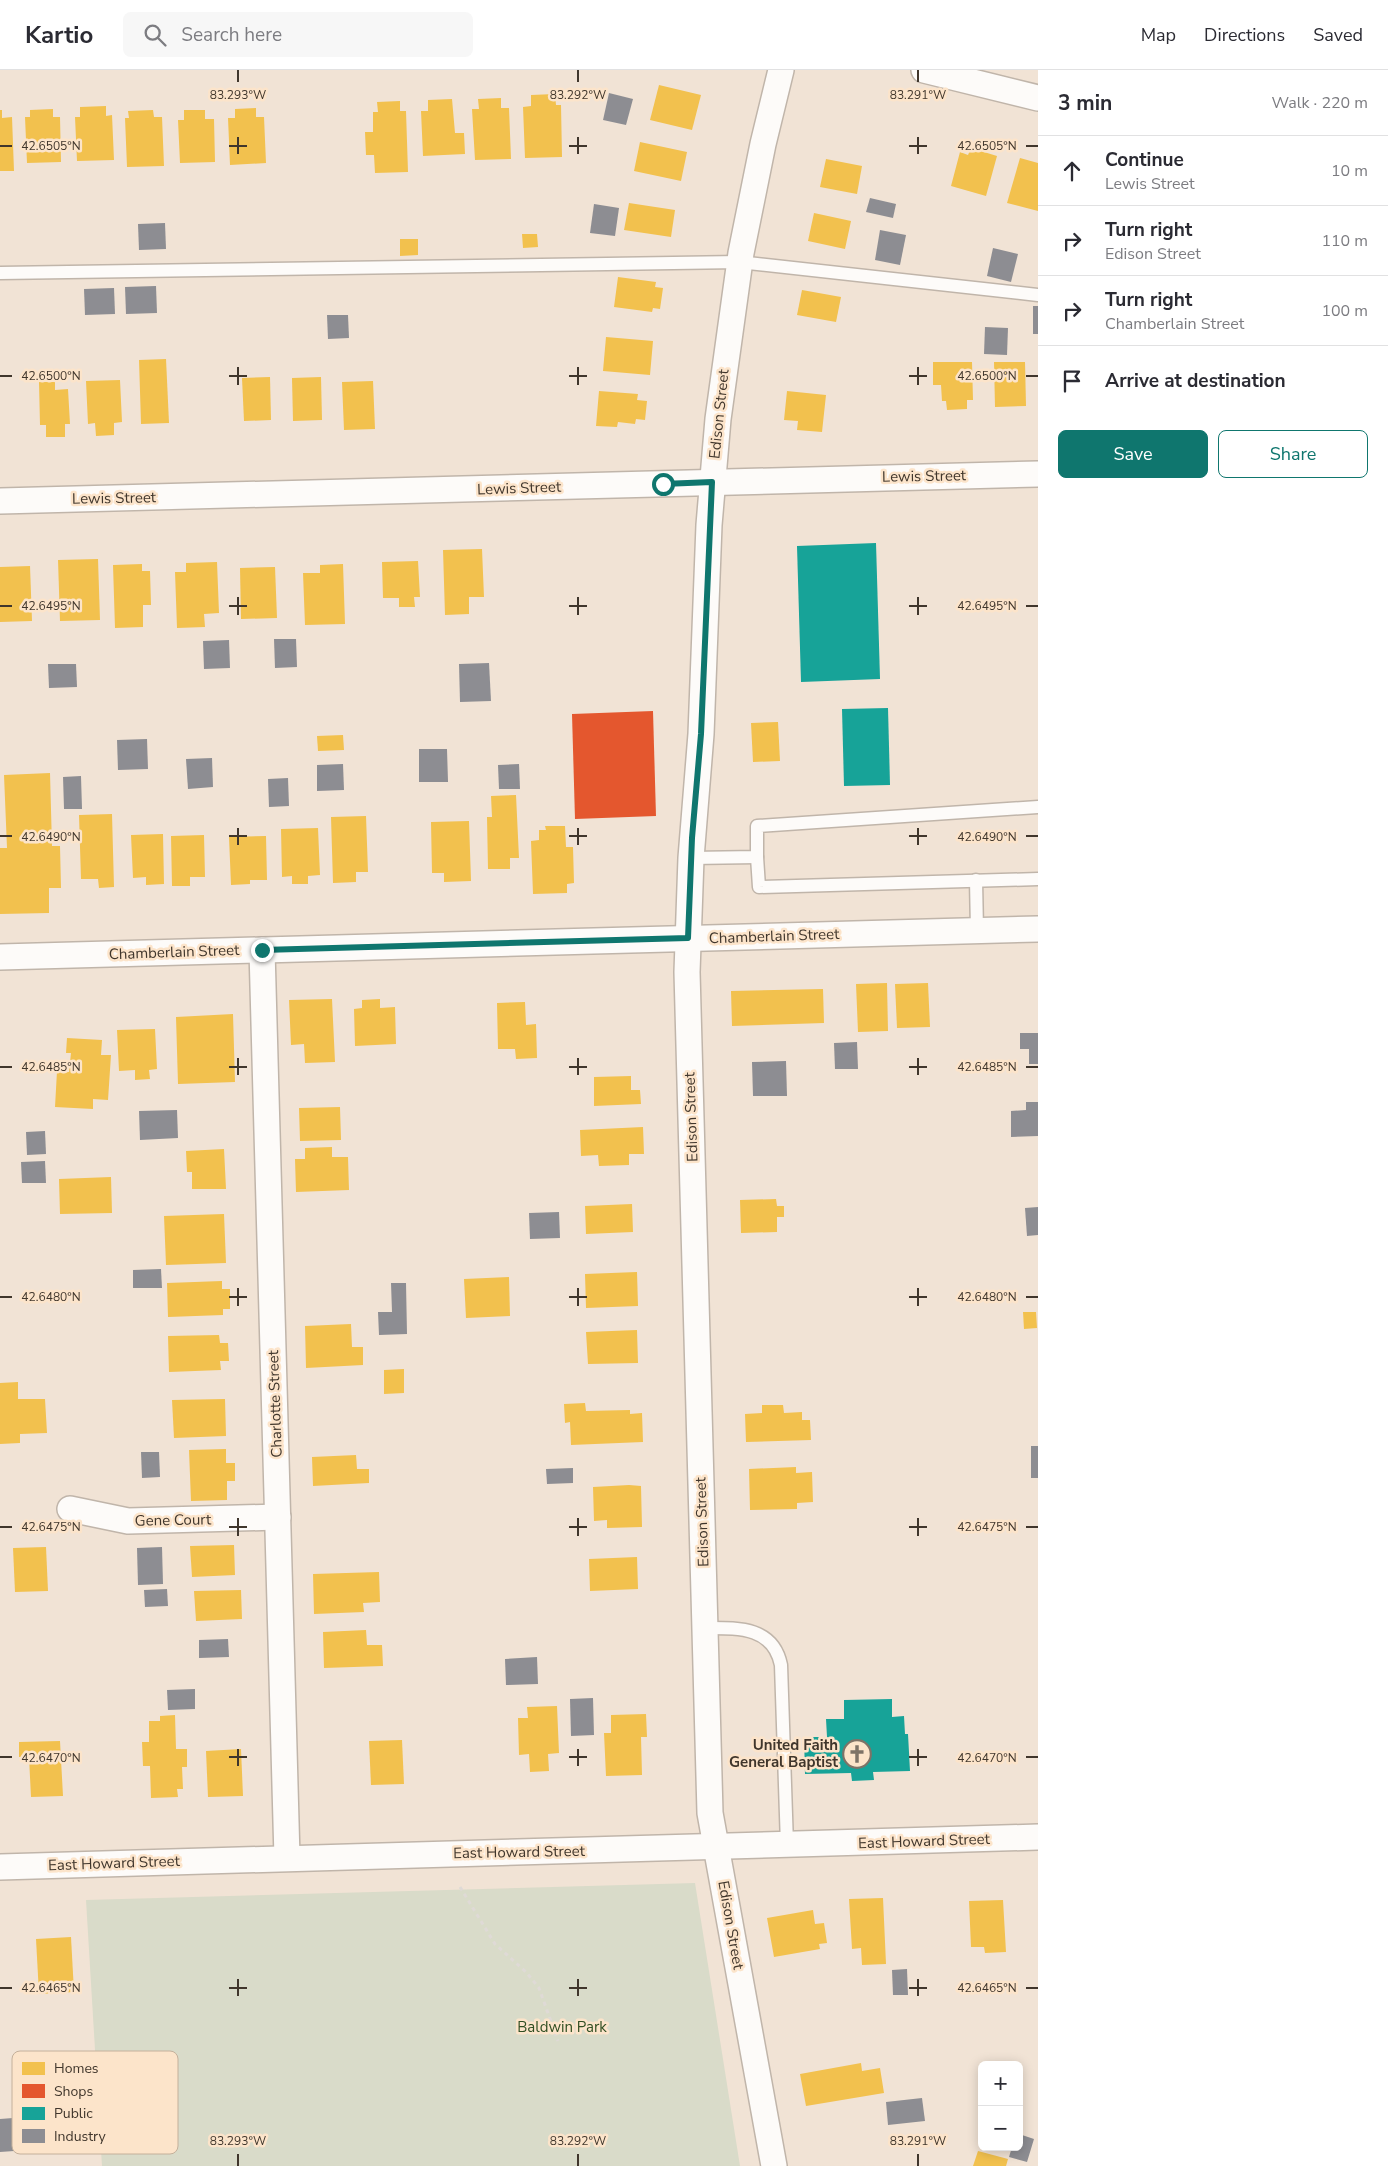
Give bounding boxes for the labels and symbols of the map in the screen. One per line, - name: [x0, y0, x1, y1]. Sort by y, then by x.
- text: 83.293°W: [210, 87, 266, 103]
- text: 83.292°W: [550, 87, 606, 103]
- text: 83.291°W: [890, 87, 946, 103]
- text: 42.6505°N: [21, 138, 81, 154]
- text: 42.6505°N: [957, 138, 1017, 154]
- text: 42.6500°N: [21, 368, 81, 384]
- street label: Edison Street: [704, 368, 734, 460]
- text: 42.6500°N: [957, 368, 1017, 384]
- street label: Lewis Street: [882, 465, 967, 487]
- route start: [652, 473, 675, 496]
- street label: Lewis Street: [477, 477, 562, 499]
- street label: Lewis Street: [72, 487, 157, 509]
- text: 42.6495°N: [21, 598, 81, 614]
- text: 42.6495°N: [957, 598, 1017, 614]
- text: 42.6490°N: [21, 829, 81, 845]
- text: 42.6490°N: [957, 829, 1017, 845]
- street label: Chamberlain Street: [708, 924, 840, 948]
- route end: [251, 939, 274, 962]
- street label: Chamberlain Street: [108, 940, 240, 964]
- text: 42.6485°N: [21, 1059, 81, 1075]
- text: 42.6485°N: [957, 1059, 1017, 1075]
- street label: Edison Street: [679, 1071, 703, 1162]
- text: 42.6480°N: [21, 1289, 81, 1305]
- text: 42.6480°N: [957, 1289, 1017, 1305]
- street label: Charlotte Street: [263, 1349, 287, 1458]
- street label: Edison Street: [690, 1476, 714, 1567]
- street label: Gene Court: [135, 1509, 212, 1531]
- text: 42.6475°N: [21, 1519, 81, 1535]
- text: 42.6475°N: [957, 1519, 1017, 1535]
- place label: United Faith General Baptist: [729, 1735, 838, 1772]
- church icon: United Faith General Baptist: [842, 1739, 872, 1769]
- text: 42.6470°N: [21, 1750, 81, 1766]
- text: 42.6470°N: [957, 1750, 1017, 1766]
- street label: East Howard Street: [858, 1829, 991, 1853]
- street label: East Howard Street: [453, 1841, 586, 1863]
- street label: East Howard Street: [48, 1851, 181, 1875]
- street label: Edison Street: [713, 1879, 749, 1972]
- text: 42.6465°N: [21, 1980, 81, 1996]
- text: 42.6465°N: [957, 1980, 1017, 1996]
- park label: Baldwin Park: [517, 2017, 607, 2037]
- legend: [12, 2051, 178, 2154]
- text: Homes: [54, 2059, 99, 2078]
- text: Shops: [54, 2082, 94, 2101]
- text: Public: [54, 2104, 93, 2123]
- text: Industry: [54, 2127, 107, 2146]
- text: 83.293°W: [210, 2133, 266, 2149]
- text: 83.292°W: [550, 2133, 606, 2149]
- text: 83.291°W: [890, 2133, 946, 2149]

